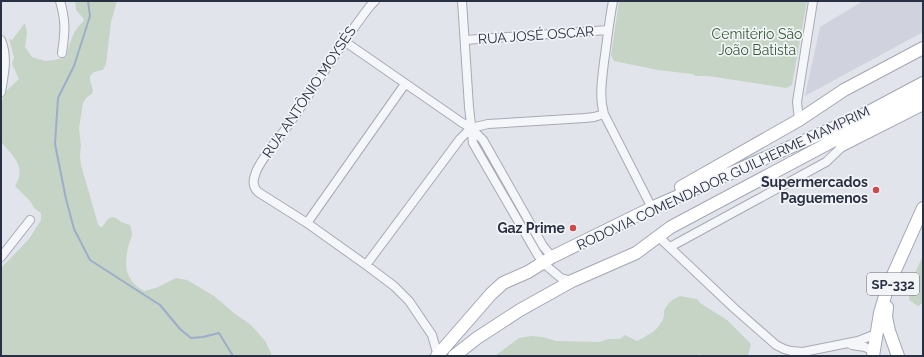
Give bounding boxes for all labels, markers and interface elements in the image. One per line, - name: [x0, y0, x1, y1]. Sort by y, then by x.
- street label: RUA ANTÔNIO MOYSÉS: [258, 22, 359, 161]
- street label: RUA JOSÉ OSCAR: [477, 22, 595, 47]
- park label: Cemitério São João Batista: [712, 26, 802, 58]
- street label: RODOVIA COMENDADOR GUILHERME MAMPRIM: [574, 103, 872, 253]
- place label: Supermercados Paguemenos: [761, 174, 868, 206]
- marker: Supermercados Paguemenos: [871, 185, 881, 195]
- place label: Gaz Prime: [497, 220, 566, 236]
- marker: Gaz Prime: [568, 223, 578, 233]
- road number: SP-332: [867, 273, 919, 295]

